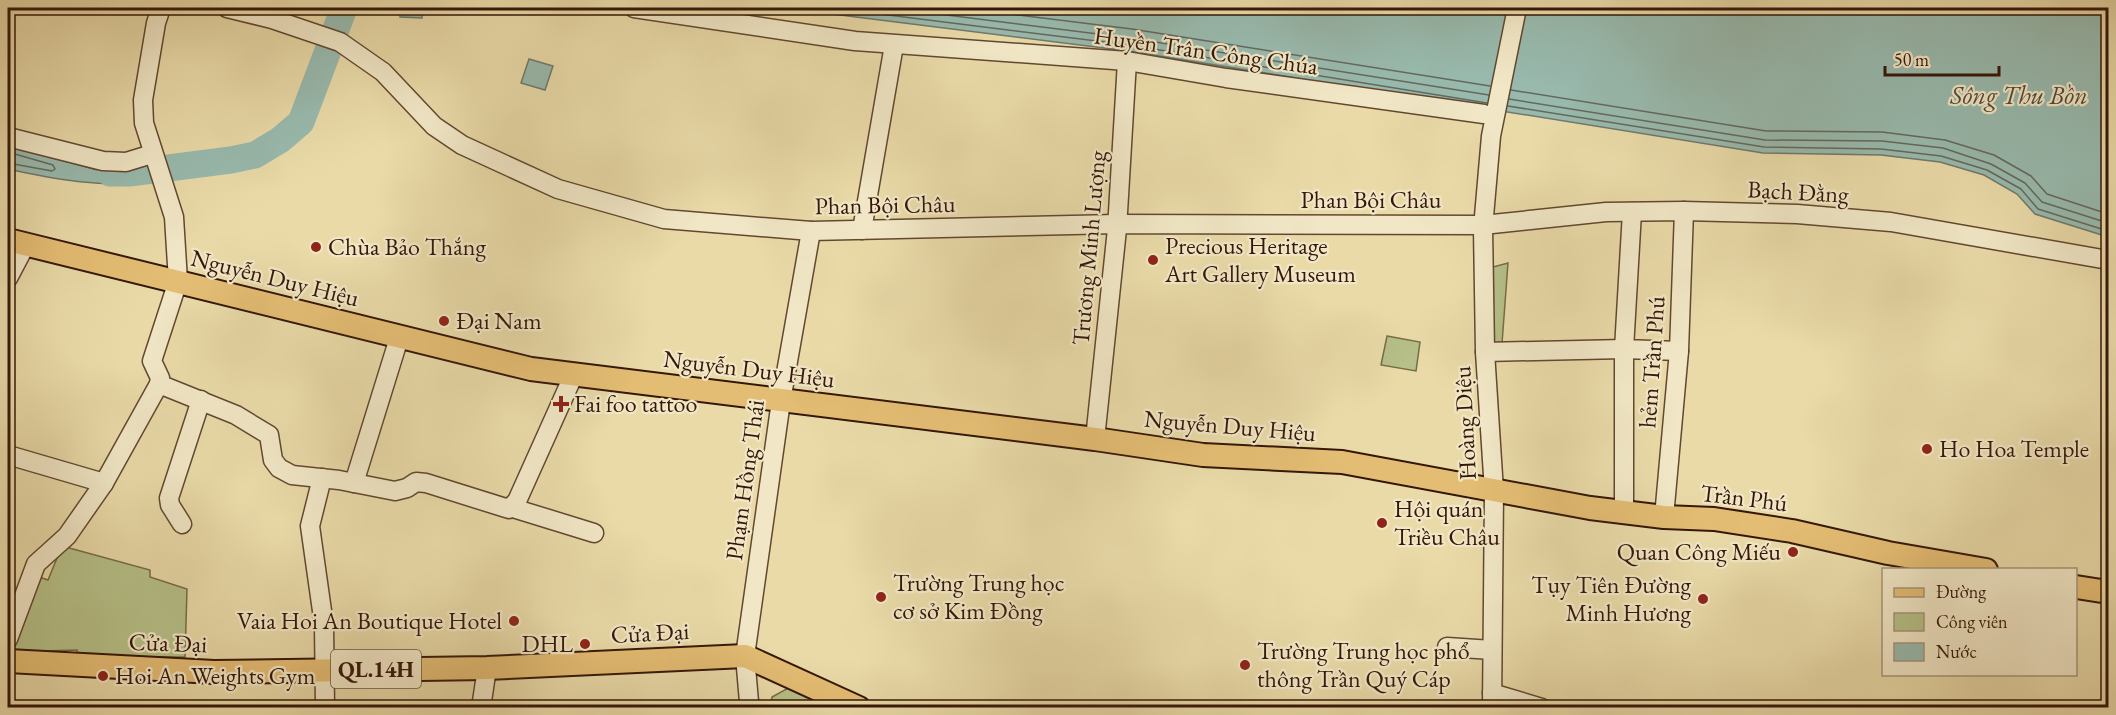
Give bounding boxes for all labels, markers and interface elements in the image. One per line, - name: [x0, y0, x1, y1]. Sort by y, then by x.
- street label: Huyền Trân Công Chúa: [1092, 19, 1321, 82]
- scale bar: [1885, 39, 1999, 77]
- text: 50 m: [1894, 48, 1929, 71]
- water label: Sông Thu Bồn: [1949, 78, 2088, 112]
- street label: Trương Minh Lượng: [1065, 149, 1113, 347]
- street label: Bạch Đằng: [1747, 173, 1850, 210]
- street label: Phan Bội Châu: [1301, 184, 1442, 215]
- street label: Phan Bội Châu: [814, 188, 956, 221]
- place label: Precious Heritage Art Gallery Museum: [1164, 230, 1356, 289]
- place label: Chùa Bảo Thắng: [328, 231, 486, 262]
- marker: Chùa Bảo Thắng: [309, 240, 323, 254]
- street label: Nguyễn Duy Hiệu: [188, 242, 363, 313]
- marker: Precious Heritage Art Gallery Museum: [1146, 253, 1160, 267]
- street label: hẻm Trần Phú: [1631, 295, 1672, 429]
- place label: Đại Nam: [456, 305, 542, 336]
- marker: Đại Nam: [437, 314, 451, 328]
- street label: Nguyễn Duy Hiệu: [662, 343, 837, 394]
- street label: Hoàng Diệu: [1446, 365, 1483, 481]
- place label: Fai foo tattoo: [574, 388, 697, 419]
- marker: Fai foo tattoo: [552, 395, 570, 413]
- street label: Phạm Hồng Thái: [718, 398, 771, 562]
- street label: Nguyễn Duy Hiệu: [1143, 403, 1318, 448]
- place label: Ho Hoa Temple: [1939, 433, 2089, 464]
- marker: Ho Hoa Temple: [1920, 442, 1934, 456]
- street label: Trần Phú: [1699, 477, 1789, 518]
- place label: Hội quán Triều Châu: [1394, 493, 1500, 552]
- marker: Hội quán Triều Châu: [1375, 516, 1389, 530]
- place label: Quan Công Miếu: [1617, 536, 1781, 567]
- marker: Quan Công Miếu: [1786, 545, 1800, 559]
- place label: Trường Trung học cơ sở Kim Đồng: [893, 567, 1064, 626]
- legend: [1882, 568, 2077, 676]
- place label: Tụy Tiên Đường Minh Hương: [1531, 569, 1692, 628]
- text: Đường: [1936, 580, 1986, 603]
- marker: Trường Trung học cơ sở Kim Đồng: [874, 590, 888, 604]
- marker: Tụy Tiên Đường Minh Hương: [1696, 592, 1710, 606]
- place label: Vaia Hoi An Boutique Hotel: [237, 605, 502, 636]
- text: Công viên: [1936, 610, 2008, 633]
- marker: Vaia Hoi An Boutique Hotel: [507, 614, 521, 628]
- street label: Cửa Đại: [610, 615, 690, 650]
- street label: Cửa Đại: [128, 626, 208, 659]
- place label: DHL: [521, 628, 573, 659]
- place label: Trường Trung học phổ thông Trần Quý Cáp: [1257, 635, 1470, 694]
- marker: DHL: [578, 637, 592, 651]
- text: Nước: [1936, 640, 1977, 663]
- road number: QL.14H: [331, 650, 421, 688]
- marker: Trường Trung học phổ thông Trần Quý Cáp: [1238, 658, 1252, 672]
- place label: Hoi An Weights Gym: [115, 660, 316, 691]
- marker: Hoi An Weights Gym: [96, 669, 110, 683]

